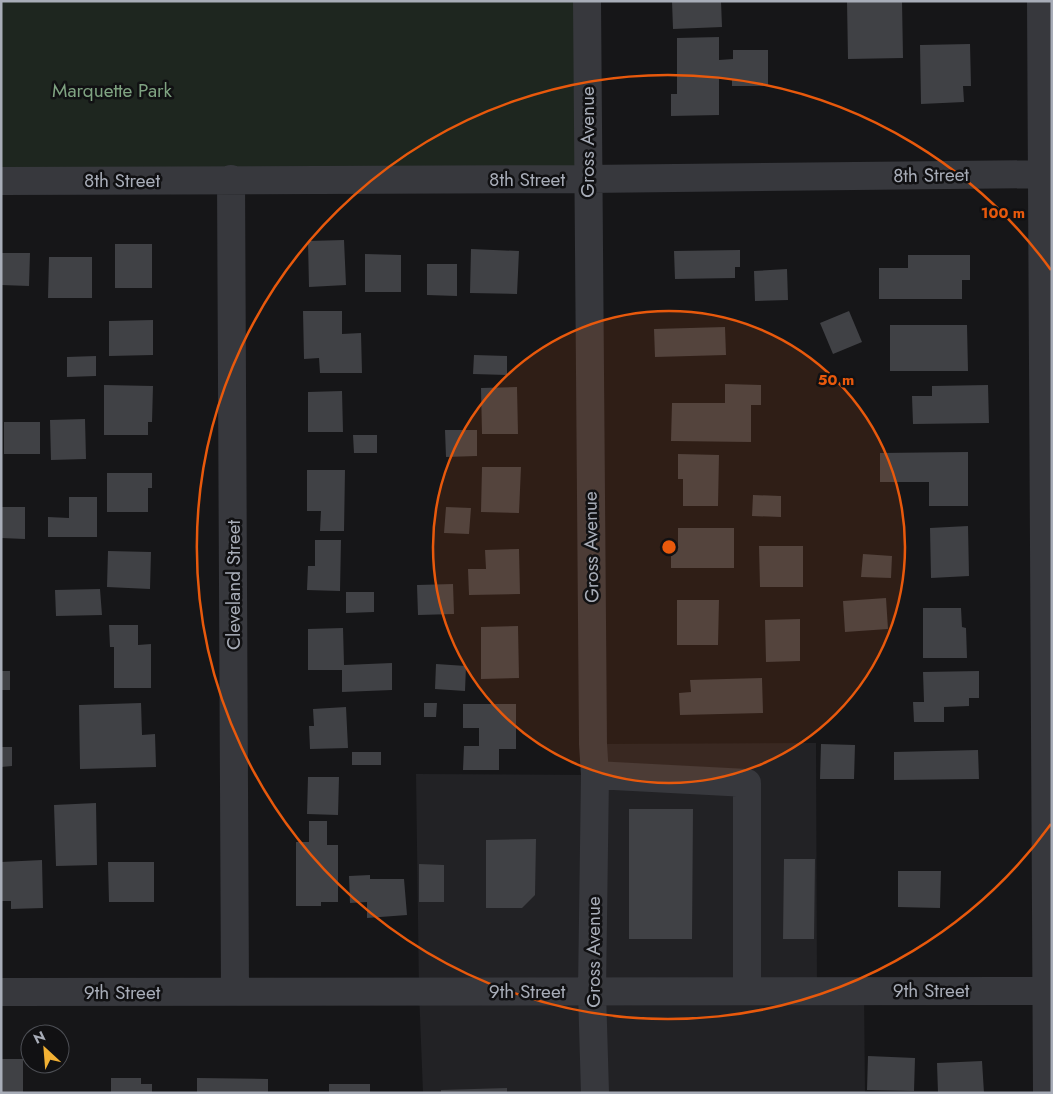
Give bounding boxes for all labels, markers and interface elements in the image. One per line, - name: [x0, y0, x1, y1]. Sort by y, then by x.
- park label: Marquette Park: [52, 77, 173, 104]
- street label: Gross Avenue: [574, 86, 601, 198]
- street label: 8th Street: [893, 161, 970, 189]
- street label: 8th Street: [489, 166, 565, 193]
- street label: 8th Street: [84, 167, 160, 194]
- text: 100 m: [981, 202, 1025, 224]
- text: 50 m: [818, 369, 854, 391]
- street label: Gross Avenue: [577, 491, 605, 603]
- street label: Cleveland Street: [220, 520, 247, 650]
- centre of rings: [660, 538, 678, 556]
- street label: Gross Avenue: [580, 896, 607, 1008]
- street label: 9th Street: [893, 977, 970, 1004]
- street label: 9th Street: [489, 978, 566, 1005]
- street label: 9th Street: [84, 979, 161, 1006]
- north arrow: [20, 1024, 70, 1074]
- text: N: [30, 1026, 49, 1049]

